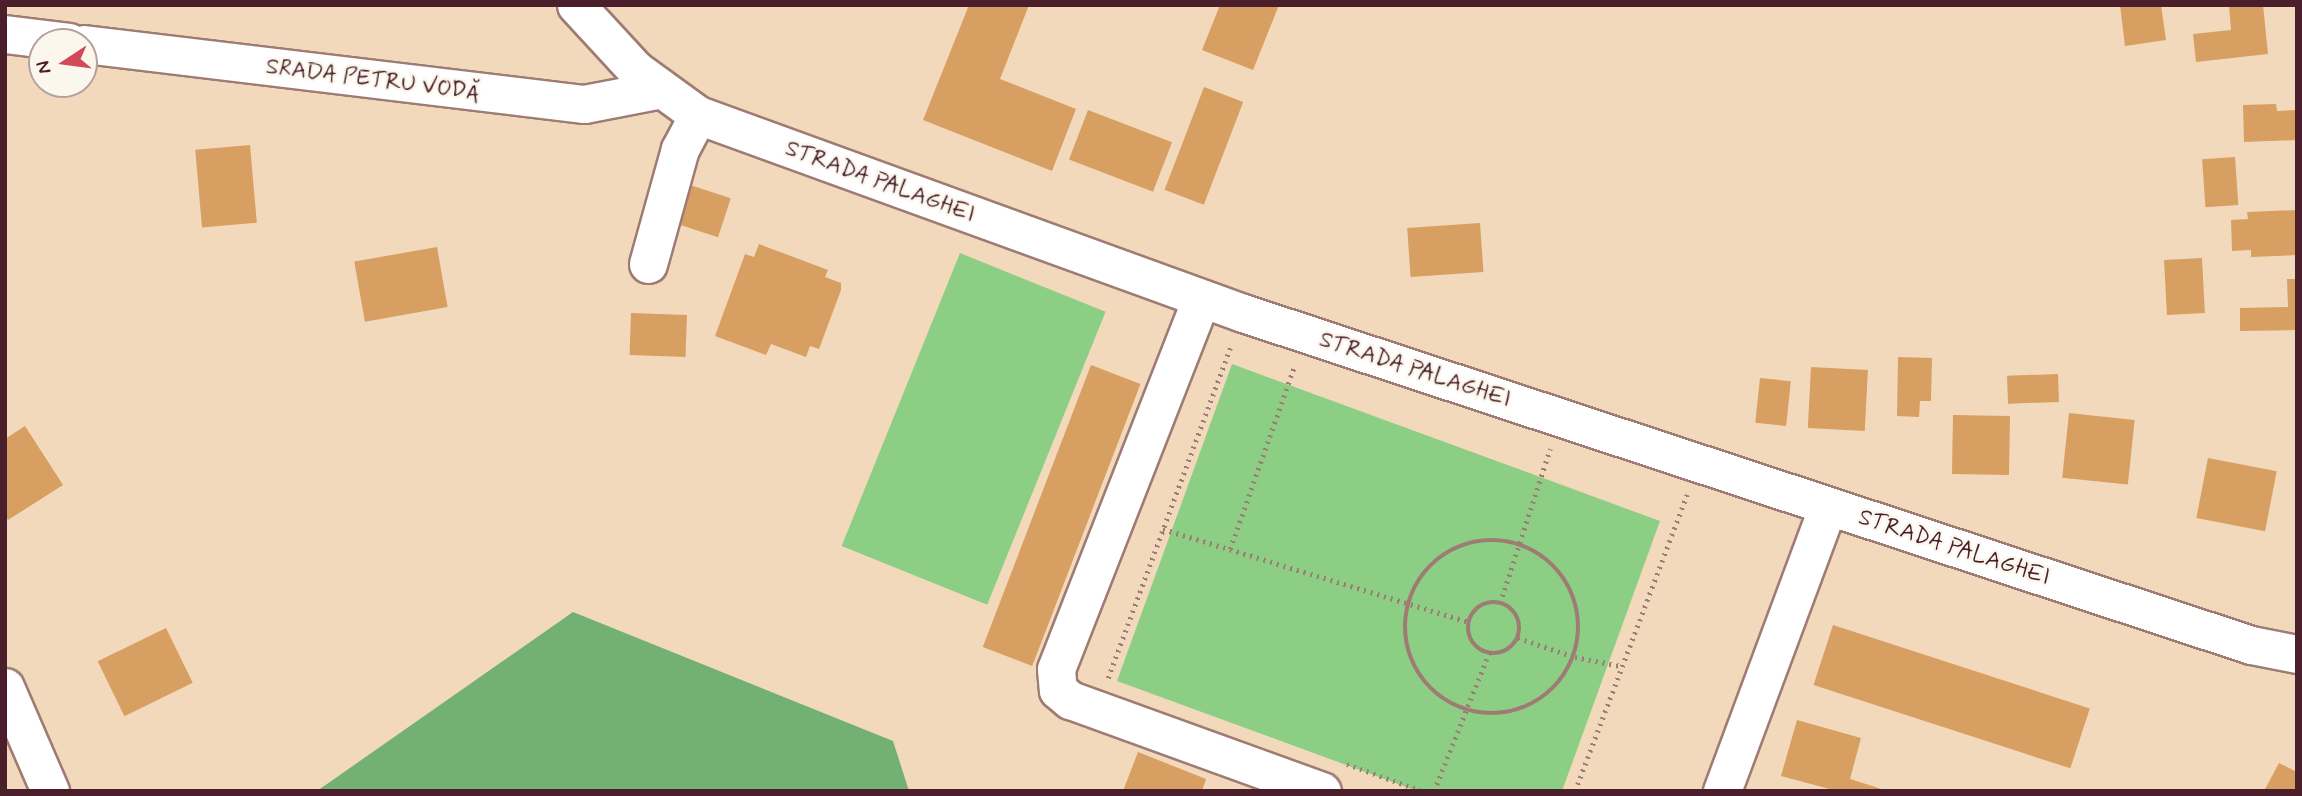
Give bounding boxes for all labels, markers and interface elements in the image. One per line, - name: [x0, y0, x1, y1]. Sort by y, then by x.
- north arrow: [28, 28, 98, 98]
- street label: SRADA PETRU VODĂ: [264, 53, 482, 107]
- text: N: [30, 58, 58, 76]
- street label: STRADA PALAGHEI: [780, 134, 980, 230]
- street label: STRADA PALAGHEI: [1314, 325, 1516, 415]
- street label: STRADA PALAGHEI: [1853, 503, 2055, 593]

